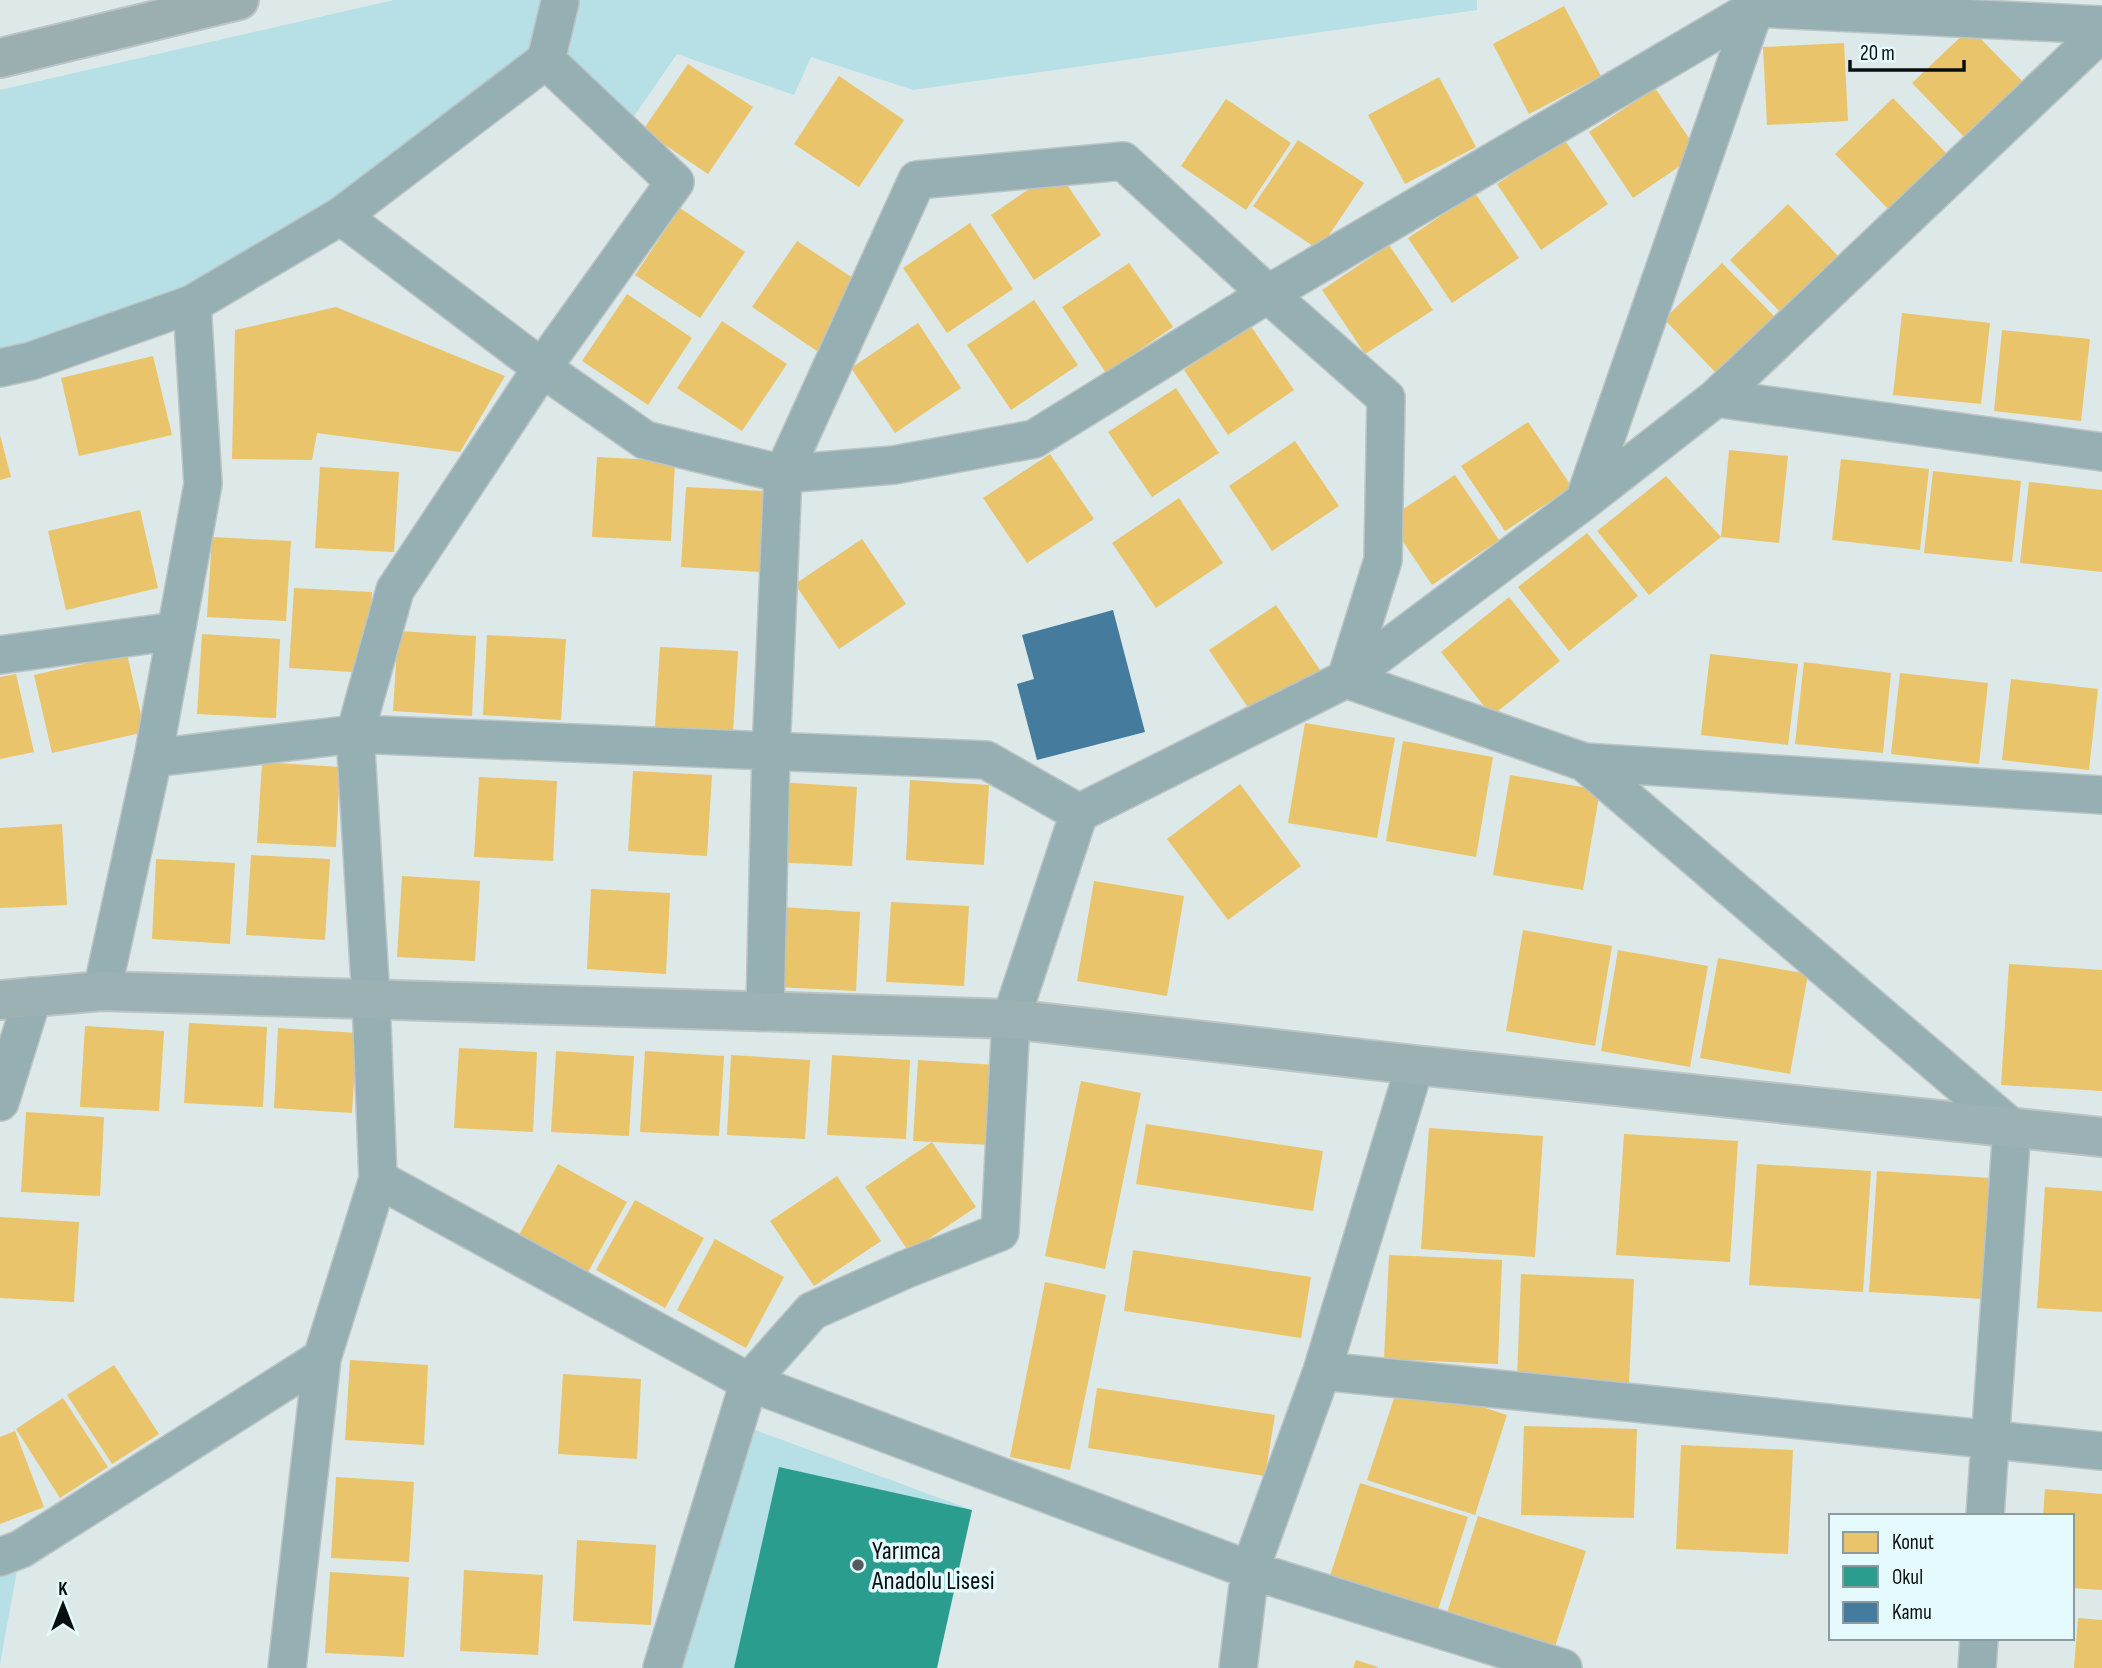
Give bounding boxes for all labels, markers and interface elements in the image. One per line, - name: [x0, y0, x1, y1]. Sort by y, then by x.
- scale bar: [1850, 28, 1964, 72]
- text: 20 m: [1860, 41, 1895, 66]
- legend: [1829, 1514, 2074, 1640]
- text: Konut: [1892, 1530, 1934, 1555]
- place label: Yarımca Anadolu Lisesi: [871, 1536, 995, 1597]
- marker: Yarımca Anadolu Lisesi: [850, 1557, 866, 1573]
- text: Okul: [1892, 1565, 1923, 1590]
- north arrow: [28, 1570, 98, 1640]
- text: K: [58, 1578, 68, 1601]
- text: Kamu: [1892, 1600, 1932, 1625]

